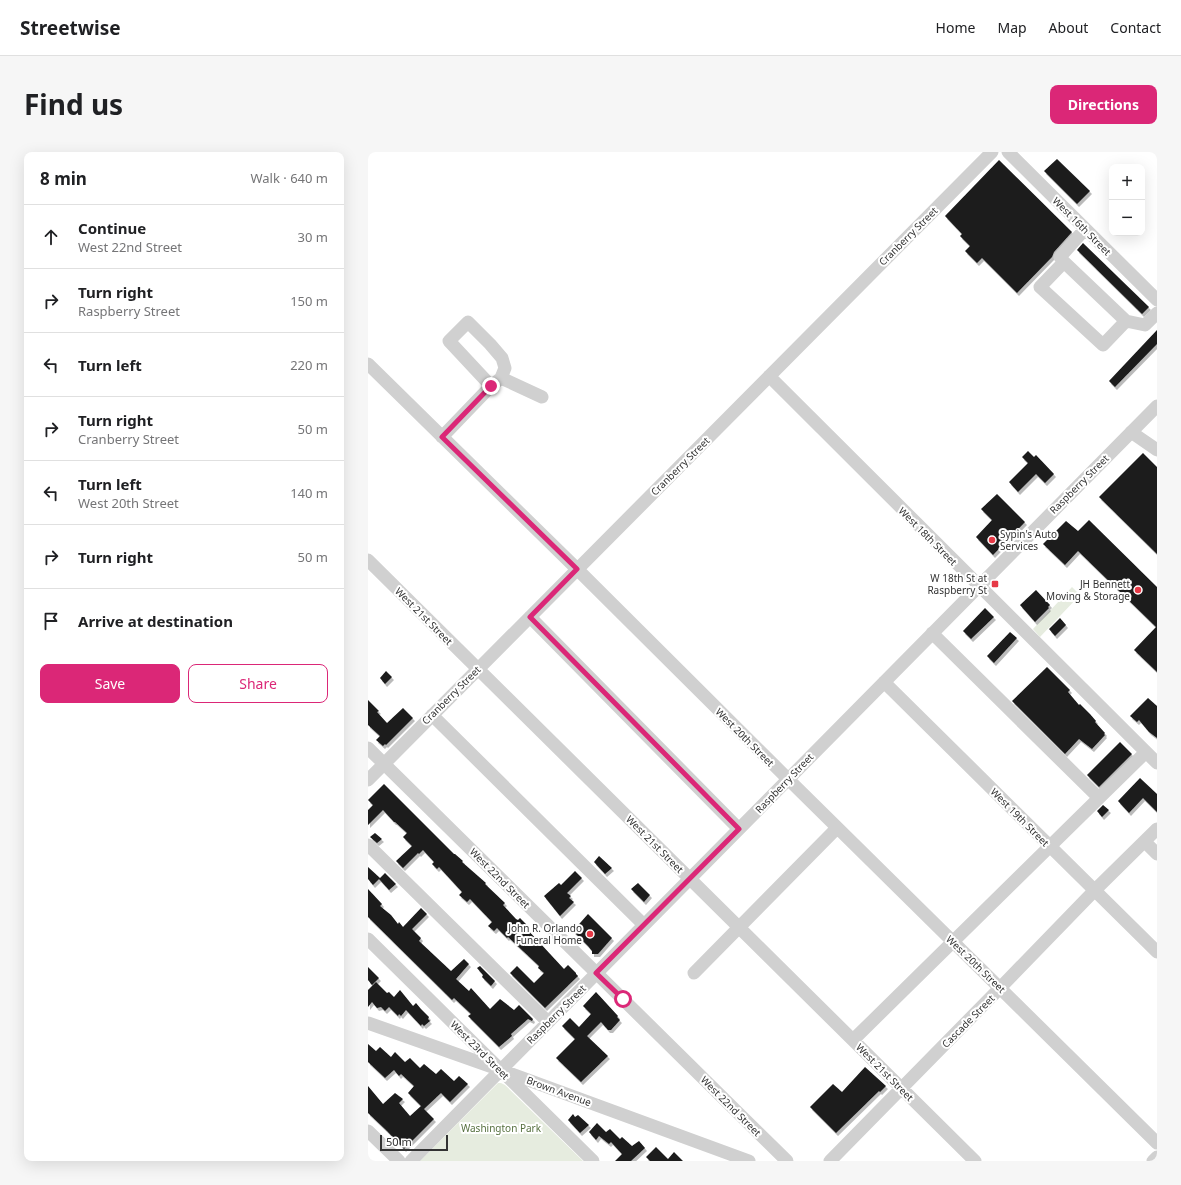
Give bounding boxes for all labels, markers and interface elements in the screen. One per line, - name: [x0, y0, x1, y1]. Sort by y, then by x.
- text: Streetwise: [20, 15, 121, 41]
- text: Home: [936, 18, 975, 37]
- text: Map: [997, 18, 1027, 37]
- text: About: [1049, 18, 1088, 37]
- text: Contact: [1110, 18, 1161, 37]
- text: Find us: [24, 85, 123, 123]
- button: Directions: [1050, 85, 1157, 124]
- map controls: [1109, 164, 1145, 236]
- button: +: [1109, 164, 1145, 200]
- text: 8 min: [40, 167, 87, 190]
- text: Walk · 640 m: [250, 169, 328, 187]
- street label: West 16th Street: [1050, 194, 1115, 259]
- button: −: [1109, 200, 1145, 236]
- street label: Cranberry Street: [876, 203, 941, 268]
- text: Continue: [78, 218, 146, 238]
- icon: ahead: [40, 226, 62, 248]
- text: 30 m: [298, 228, 328, 246]
- text: West 22nd Street: [78, 238, 182, 256]
- text: Turn right: [78, 282, 153, 302]
- icon: right: [40, 290, 62, 312]
- text: 150 m: [290, 292, 328, 310]
- text: Raspberry Street: [78, 302, 180, 320]
- icon: left: [40, 354, 62, 376]
- text: Turn left: [78, 355, 142, 375]
- text: 220 m: [290, 356, 328, 374]
- route end: [482, 377, 500, 395]
- text: Turn right: [78, 410, 153, 430]
- icon: right: [40, 418, 62, 440]
- text: 50 m: [298, 420, 328, 438]
- text: Cranberry Street: [78, 430, 179, 448]
- street label: Cranberry Street: [648, 433, 713, 498]
- street label: Raspberry Street: [1046, 451, 1112, 517]
- text: Turn left: [78, 474, 142, 494]
- icon: left: [40, 482, 62, 504]
- text: 140 m: [290, 484, 328, 502]
- text: West 20th Street: [78, 494, 179, 512]
- street label: West 18th Street: [896, 504, 961, 569]
- place label: Sypin's Auto Services: [1000, 527, 1057, 553]
- marker: Sypin's Auto Services: [987, 535, 997, 545]
- icon: right: [40, 546, 62, 568]
- text: Turn right: [78, 547, 153, 567]
- text: 50 m: [298, 548, 328, 566]
- place label: W 18th St at Raspberry St: [927, 571, 987, 597]
- place label: JH Bennett Moving & Storage: [1046, 577, 1130, 603]
- marker: W 18th St at Raspberry St: [990, 579, 1000, 589]
- street label: West 21st Street: [392, 584, 456, 648]
- marker: JH Bennett Moving & Storage: [1133, 585, 1143, 595]
- icon: arrive: [40, 610, 62, 632]
- text: Arrive at destination: [78, 611, 233, 631]
- street label: Cranberry Street: [419, 662, 484, 727]
- button: Save: [40, 664, 180, 703]
- button: Share: [188, 664, 328, 703]
- street label: West 20th Street: [713, 705, 778, 770]
- street label: Raspberry Street: [752, 750, 817, 816]
- street label: West 19th Street: [988, 785, 1053, 850]
- street label: West 21st Street: [623, 812, 687, 876]
- street label: West 22nd Street: [467, 845, 534, 912]
- place label: John R. Orlando Funeral Home: [507, 921, 582, 947]
- marker: John R. Orlando Funeral Home: [585, 929, 595, 939]
- street label: West 20th Street: [943, 932, 1009, 996]
- street label: Raspberry Street: [523, 981, 589, 1047]
- route start: [614, 990, 632, 1008]
- street label: Cascade Street: [938, 991, 998, 1051]
- street label: West 23rd Street: [448, 1018, 513, 1083]
- street label: West 21st Street: [853, 1040, 917, 1104]
- street label: Brown Avenue: [525, 1073, 594, 1109]
- street label: West 22nd Street: [698, 1073, 765, 1140]
- park label: Washington Park: [461, 1121, 542, 1135]
- scale bar: [380, 1133, 448, 1152]
- text: 50 m: [386, 1134, 412, 1149]

